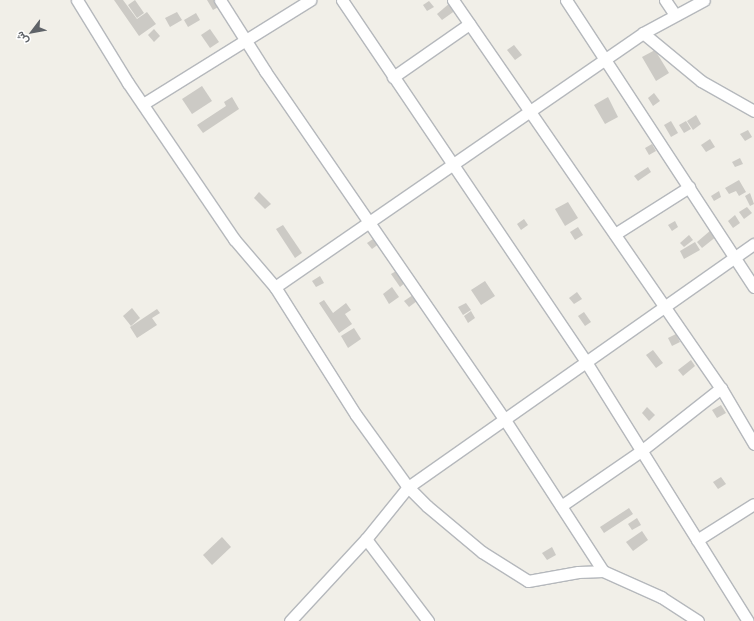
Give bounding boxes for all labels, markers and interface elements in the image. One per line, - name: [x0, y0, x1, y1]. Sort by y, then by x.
- north arrow: [12, 12, 52, 52]
- text: ش: [12, 29, 31, 48]

